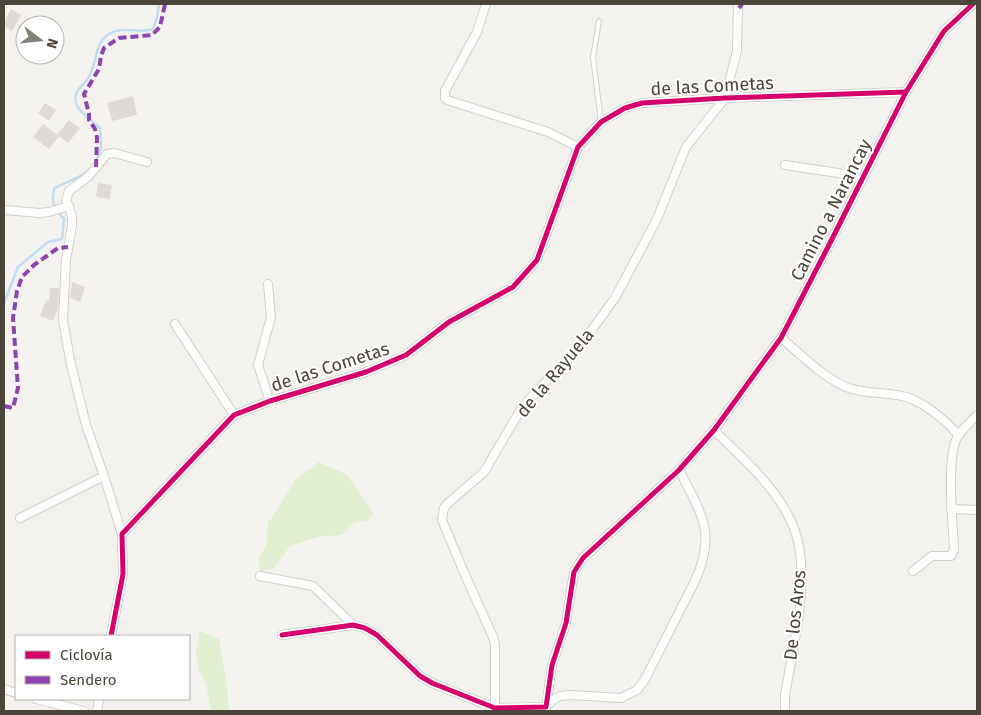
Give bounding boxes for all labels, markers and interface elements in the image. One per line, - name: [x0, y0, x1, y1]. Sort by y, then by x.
- north arrow: [15, 15, 65, 65]
- text: N: [43, 37, 61, 50]
- street label: de las Cometas: [650, 72, 774, 100]
- street label: Camino a Narancay: [786, 135, 876, 285]
- street label: de la Rayuela: [511, 324, 599, 422]
- street label: de las Cometas: [268, 338, 392, 396]
- street label: De los Aros: [779, 569, 811, 661]
- legend: [15, 635, 190, 700]
- text: Ciclovía: [60, 646, 113, 664]
- text: Sendero: [60, 671, 116, 689]

